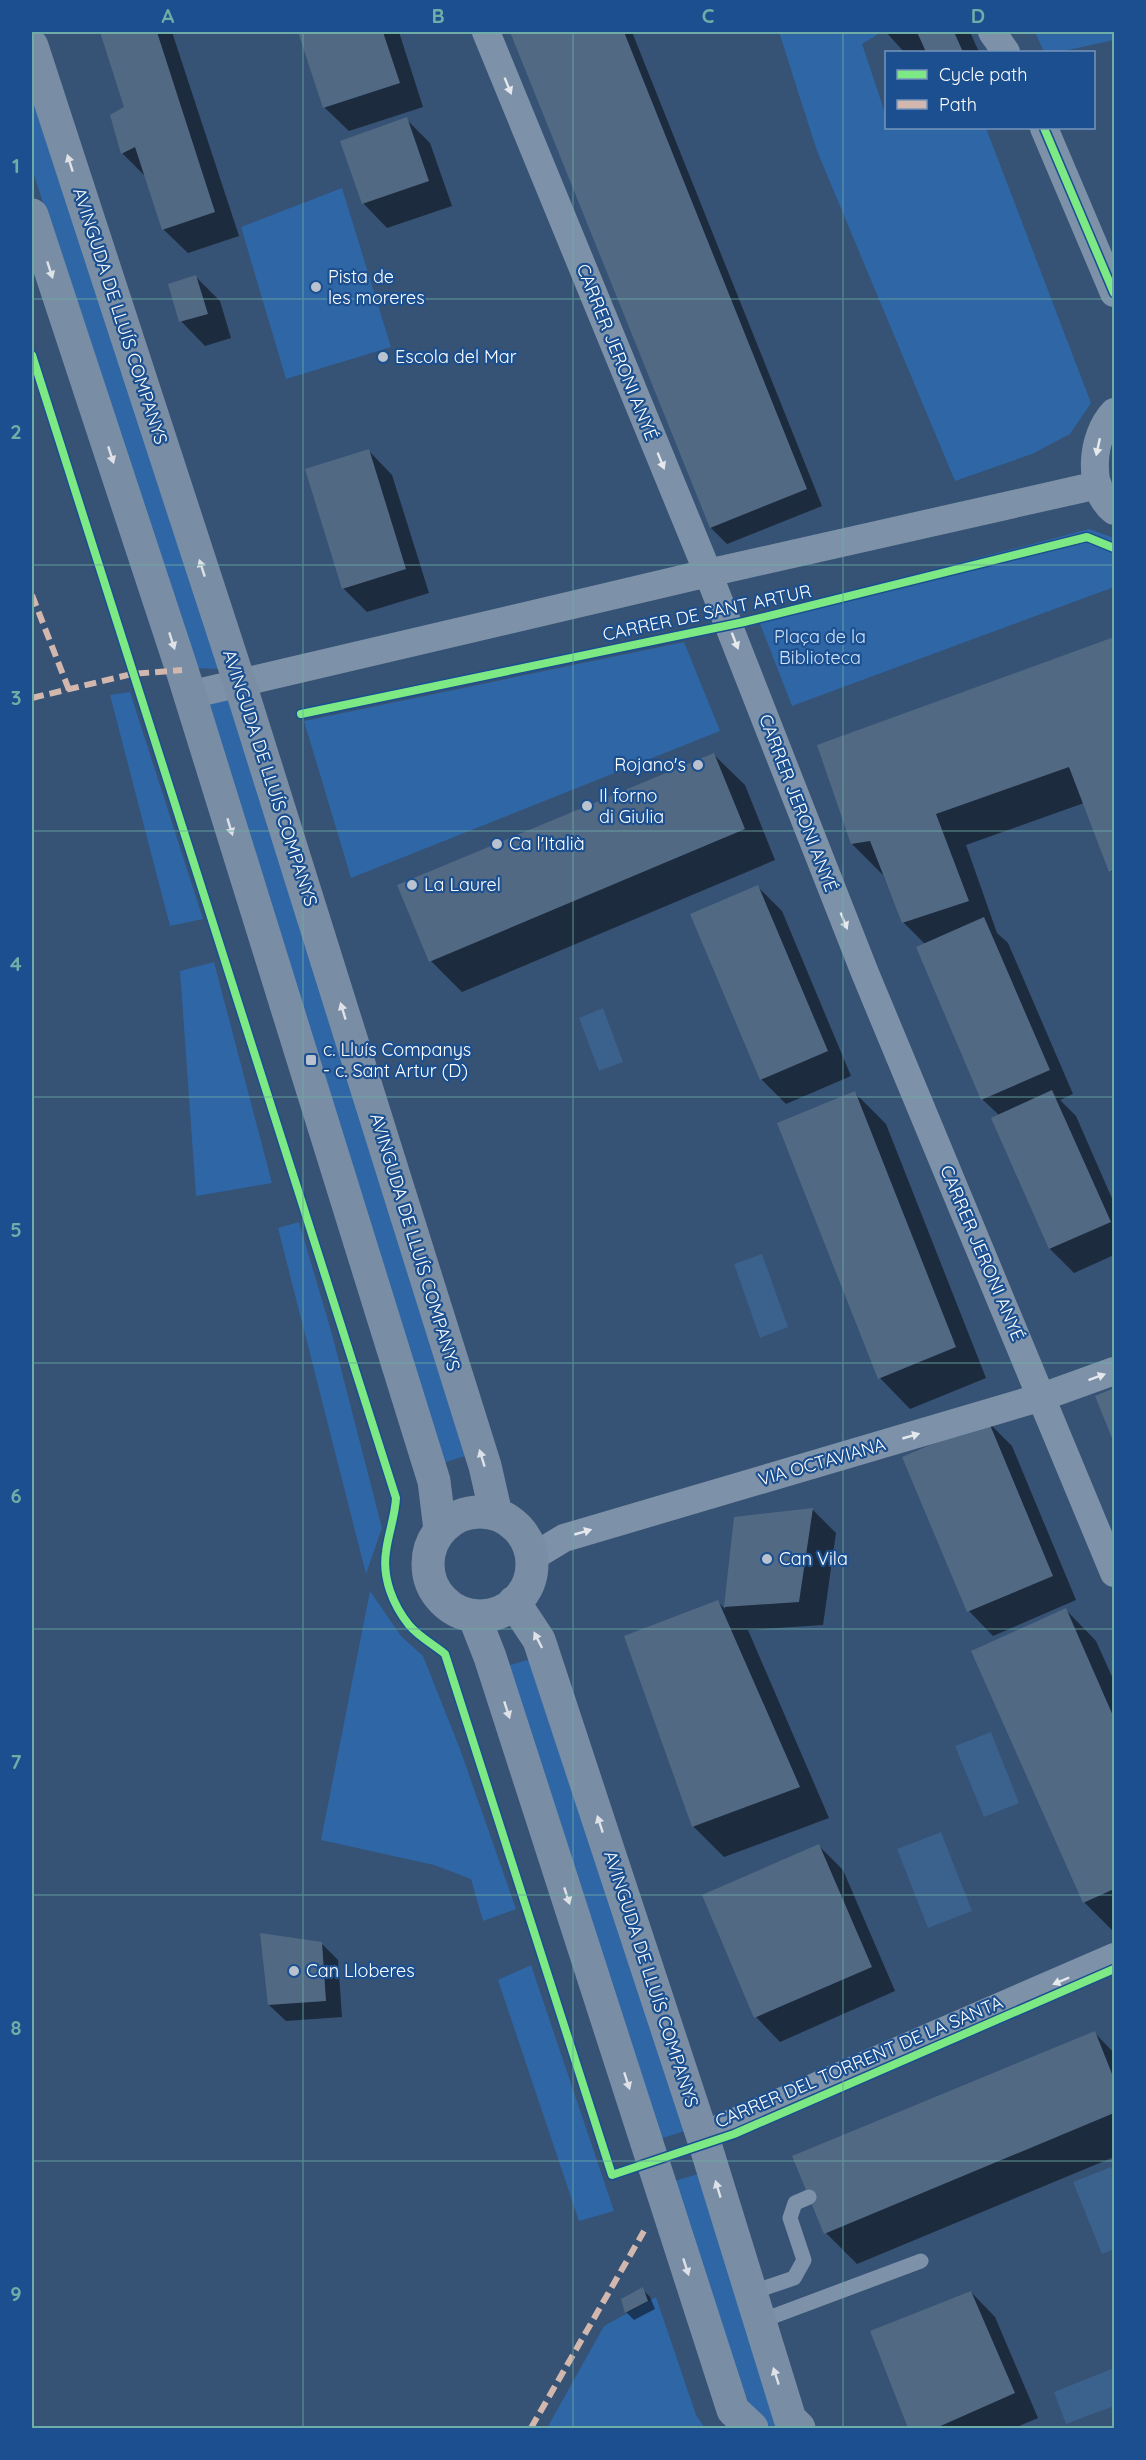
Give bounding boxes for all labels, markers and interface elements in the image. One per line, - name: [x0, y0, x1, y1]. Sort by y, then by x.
- text: A: [162, 3, 175, 28]
- text: B: [431, 3, 445, 28]
- text: C: [702, 3, 715, 28]
- text: D: [971, 3, 985, 28]
- legend: [885, 51, 1095, 129]
- text: Cycle path: [939, 63, 1027, 86]
- one-way arrow: [503, 77, 513, 95]
- text: Path: [939, 93, 977, 116]
- text: 1: [12, 153, 20, 178]
- one-way arrow: [65, 154, 74, 172]
- street label: AVINGUDA DE LLUÍS COMPANYS: [68, 185, 173, 447]
- street label: CARRER JERONI ANYÉ: [572, 260, 663, 443]
- one-way arrow: [46, 261, 55, 279]
- place label: Pista de les moreres: [328, 265, 425, 309]
- marker: Pista de les moreres: [309, 280, 323, 294]
- place label: Escola del Mar: [395, 345, 517, 368]
- marker: Escola del Mar: [376, 350, 390, 364]
- text: 2: [10, 419, 22, 444]
- one-way arrow: [1093, 437, 1102, 456]
- one-way arrow: [107, 446, 117, 464]
- one-way arrow: [657, 452, 666, 470]
- one-way arrow: [197, 559, 207, 577]
- street label: CARRER DE SANT ARTUR: [601, 579, 813, 646]
- park label: Plaça de la Biblioteca: [774, 625, 866, 669]
- one-way arrow: [168, 632, 178, 650]
- one-way arrow: [731, 632, 741, 650]
- street label: AVINGUDA DE LLUÍS COMPANYS: [218, 647, 323, 909]
- text: 3: [11, 685, 21, 710]
- street label: CARRER JERONI ANYÉ: [754, 711, 843, 895]
- place label: Rojano's: [614, 753, 686, 776]
- marker: Rojano's: [691, 758, 705, 772]
- place label: Il forno di Giulia: [599, 784, 664, 828]
- marker: Il forno di Giulia: [580, 799, 594, 813]
- one-way arrow: [226, 818, 236, 836]
- place label: Ca l'Italià: [509, 832, 585, 855]
- marker: Ca l'Italià: [490, 837, 504, 851]
- place label: La Laurel: [424, 873, 501, 896]
- marker: La Laurel: [405, 878, 419, 892]
- one-way arrow: [840, 912, 850, 930]
- text: 4: [10, 951, 22, 976]
- one-way arrow: [338, 1002, 347, 1020]
- place label: c. Lluís Companys - c. Sant Artur (D): [323, 1038, 471, 1082]
- marker: c. Lluís Companys - c. Sant Artur (D): [304, 1053, 318, 1067]
- street label: AVINGUDA DE LLUÍS COMPANYS: [365, 1110, 466, 1374]
- street label: CARRER JERONI ANYÉ: [935, 1162, 1030, 1344]
- text: 5: [10, 1217, 22, 1242]
- one-way arrow: [1088, 1371, 1106, 1381]
- one-way arrow: [902, 1430, 920, 1440]
- street label: VIA OCTAVIANA: [756, 1432, 889, 1491]
- one-way arrow: [477, 1448, 486, 1466]
- text: 6: [10, 1483, 22, 1508]
- one-way arrow: [574, 1527, 592, 1536]
- place label: Can Vila: [779, 1547, 848, 1570]
- marker: Can Vila: [760, 1552, 774, 1566]
- one-way arrow: [533, 1631, 542, 1648]
- one-way arrow: [503, 1701, 512, 1719]
- text: 7: [11, 1749, 22, 1774]
- one-way arrow: [594, 1815, 604, 1833]
- street label: AVINGUDA DE LLUÍS COMPANYS: [599, 1848, 704, 2110]
- one-way arrow: [563, 1887, 572, 1905]
- place label: Can Lloberes: [306, 1959, 415, 1982]
- marker: Can Lloberes: [287, 1964, 301, 1978]
- one-way arrow: [1052, 1976, 1069, 1985]
- street label: CARRER DEL TORRENT DE LA SANTA: [711, 1990, 1007, 2133]
- text: 8: [11, 2015, 22, 2040]
- one-way arrow: [623, 2072, 632, 2090]
- one-way arrow: [713, 2180, 723, 2198]
- one-way arrow: [682, 2258, 691, 2276]
- text: 9: [10, 2281, 22, 2306]
- one-way arrow: [771, 2367, 780, 2385]

